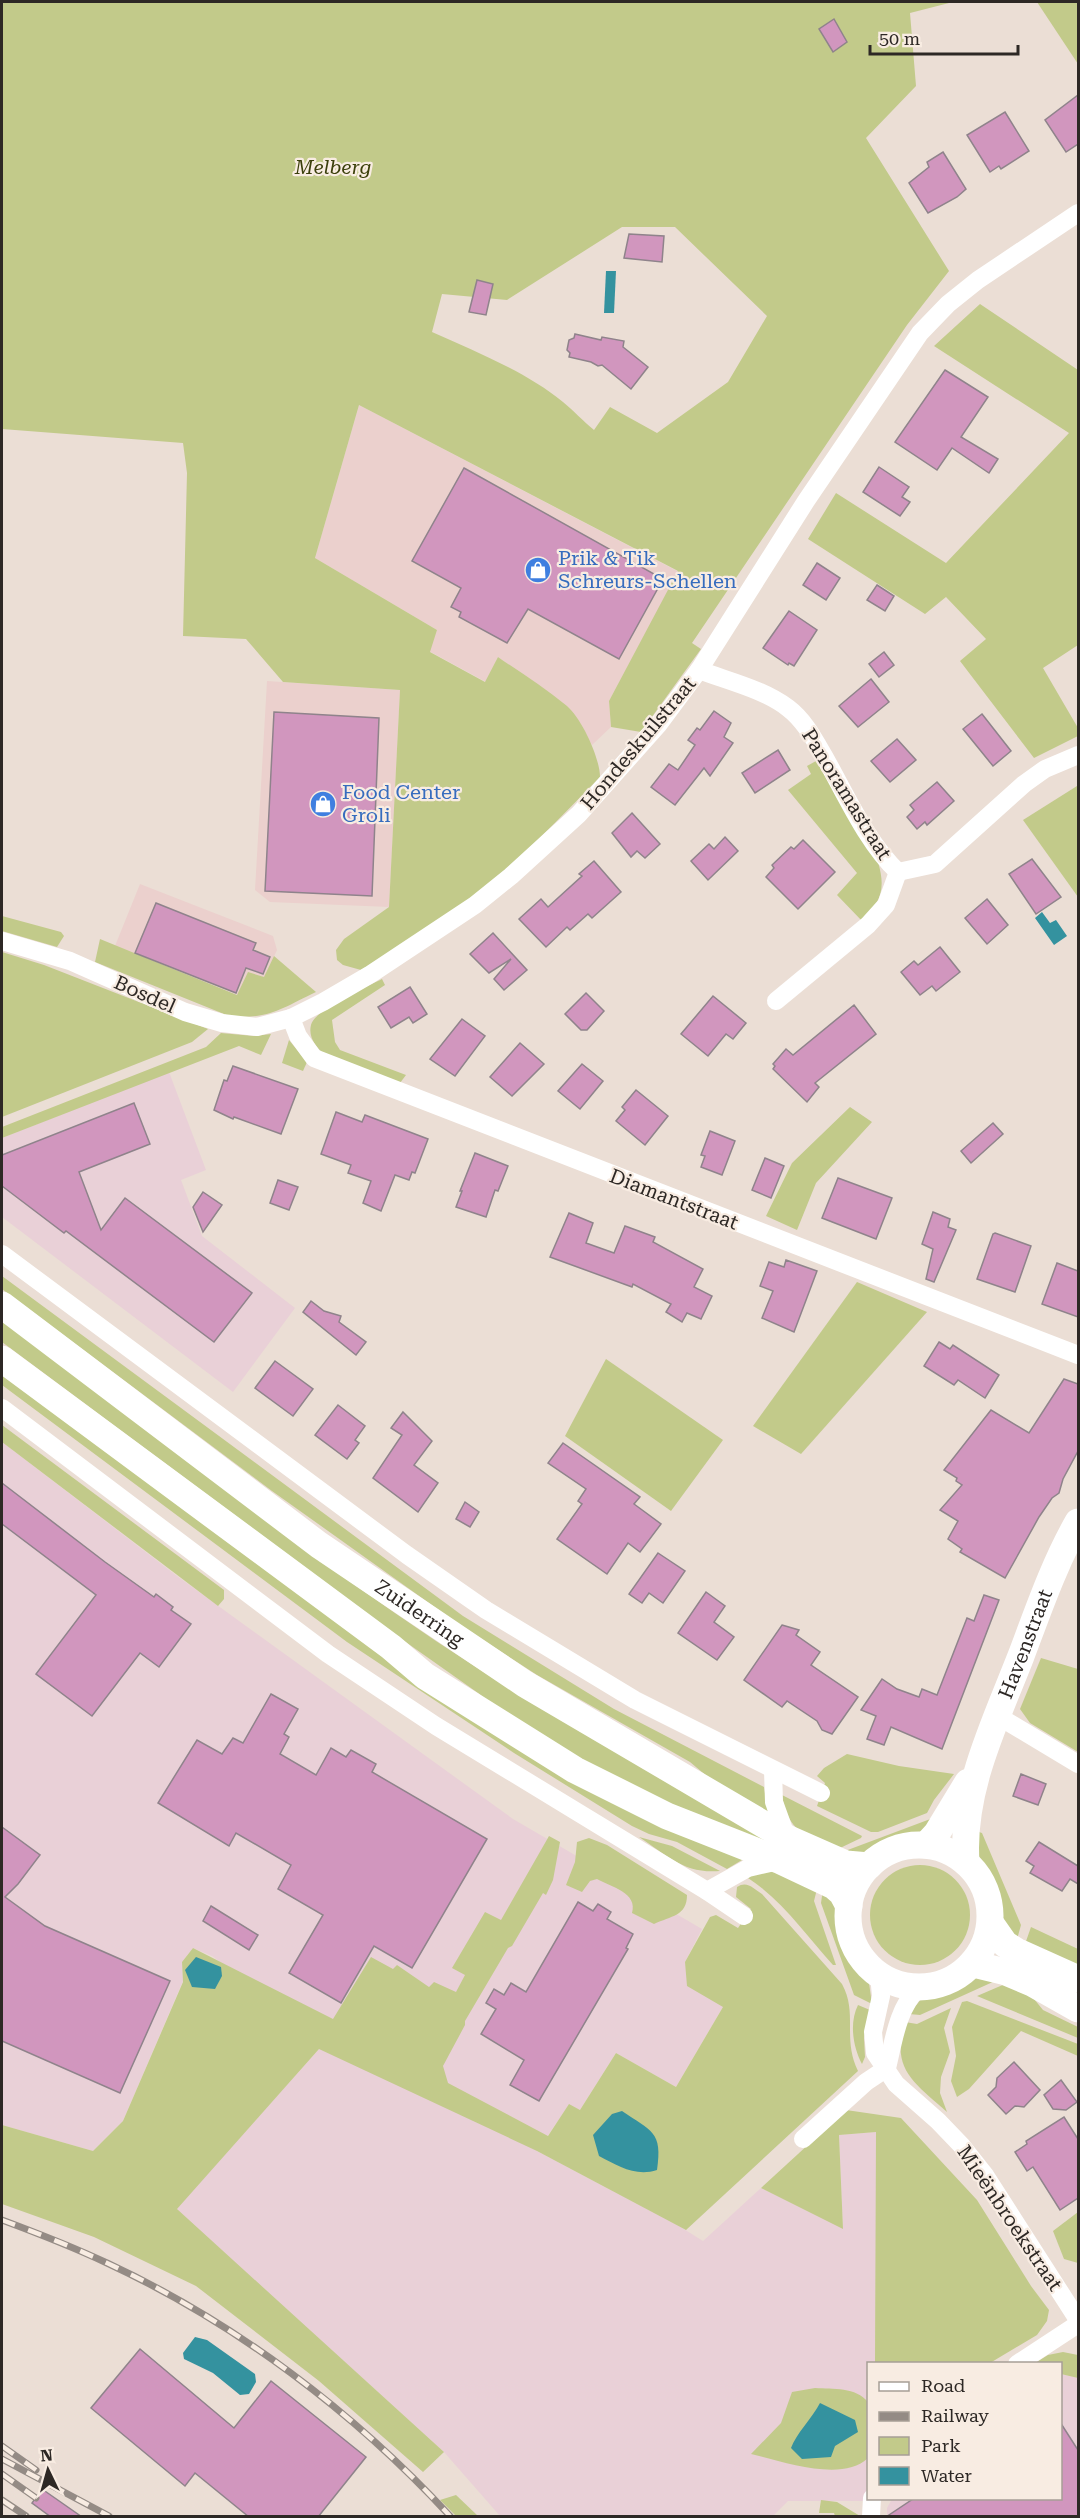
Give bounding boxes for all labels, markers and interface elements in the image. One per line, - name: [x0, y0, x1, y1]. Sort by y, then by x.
- scale bar: [870, 18, 1018, 56]
- text: 50 m: [879, 28, 920, 49]
- park label: Melberg: [294, 155, 371, 179]
- place label: Prik & Tik Schreurs-Schellen: [558, 546, 737, 593]
- shop icon: Prik & Tik Schreurs-Schellen: [523, 555, 553, 585]
- street label: Hondeskuilstraat: [575, 671, 701, 814]
- street label: Panoramastraat: [797, 724, 897, 864]
- place label: Food Center Groli: [342, 780, 460, 827]
- shop icon: Food Center Groli: [308, 789, 338, 819]
- street label: Bosdel: [110, 970, 180, 1018]
- street label: Diamantstraat: [606, 1163, 742, 1235]
- street label: Zuiderring: [371, 1574, 469, 1652]
- street label: Havenstraat: [993, 1585, 1057, 1702]
- street label: Mieënbroekstraat: [952, 2141, 1068, 2296]
- legend: [867, 2362, 1062, 2500]
- text: Road: [921, 2375, 966, 2396]
- text: Railway: [921, 2405, 989, 2426]
- text: Park: [921, 2435, 961, 2456]
- north arrow: [18, 2440, 78, 2500]
- text: N: [40, 2446, 54, 2466]
- text: Water: [921, 2465, 972, 2486]

